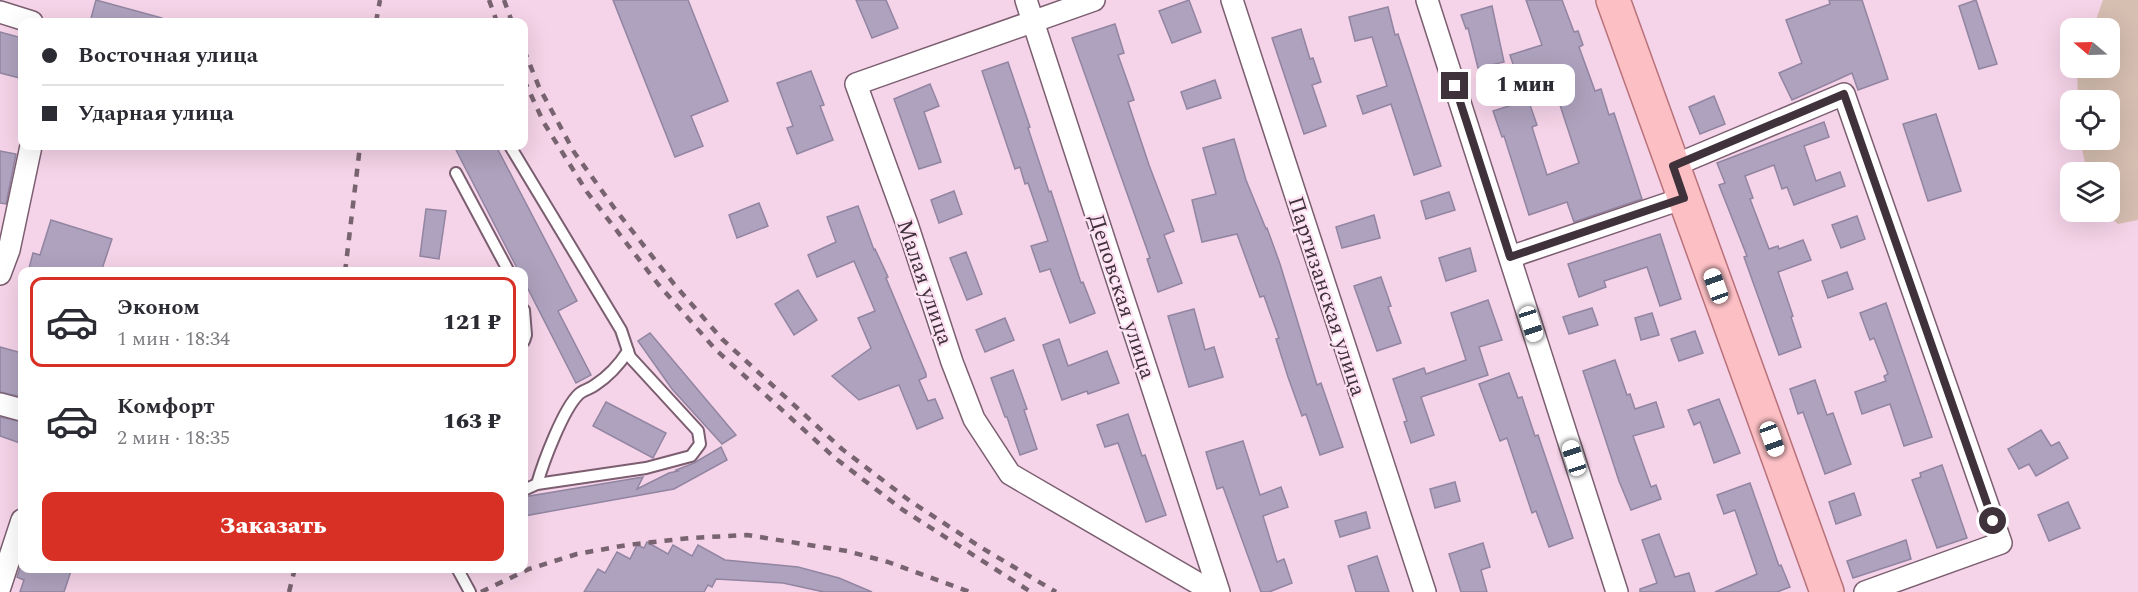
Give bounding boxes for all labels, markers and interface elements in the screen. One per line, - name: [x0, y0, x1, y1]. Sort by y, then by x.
- north arrow: [2060, 18, 2120, 78]
- map controls: [2060, 18, 2120, 222]
- text: Восточная улица: [78, 39, 258, 72]
- callout: 1 мин: [1476, 65, 1575, 107]
- text: 1 мин: [1496, 70, 1555, 100]
- route end: [1441, 72, 1468, 99]
- button: locate: [2060, 90, 2120, 150]
- text: Ударная улица: [78, 97, 234, 130]
- button: layers: [2060, 162, 2120, 222]
- street label: Партизанская улица: [1279, 192, 1375, 401]
- street label: Деповская улица: [1079, 210, 1164, 384]
- street label: Малая улица: [888, 215, 962, 350]
- car: [1701, 266, 1731, 306]
- text: Эконом: [117, 291, 200, 324]
- icon: car: [45, 295, 99, 349]
- car: [1517, 304, 1545, 344]
- text: 121 ₽: [443, 306, 501, 339]
- text: 1 мин · 18:34: [117, 324, 230, 354]
- text: Комфорт: [117, 390, 215, 423]
- icon: car: [45, 394, 99, 448]
- text: 163 ₽: [443, 405, 501, 438]
- car: [1757, 419, 1787, 459]
- text: 2 мин · 18:35: [117, 423, 230, 453]
- car: [1560, 438, 1588, 478]
- button: Заказать: [42, 492, 504, 561]
- route start: [1979, 507, 2006, 534]

